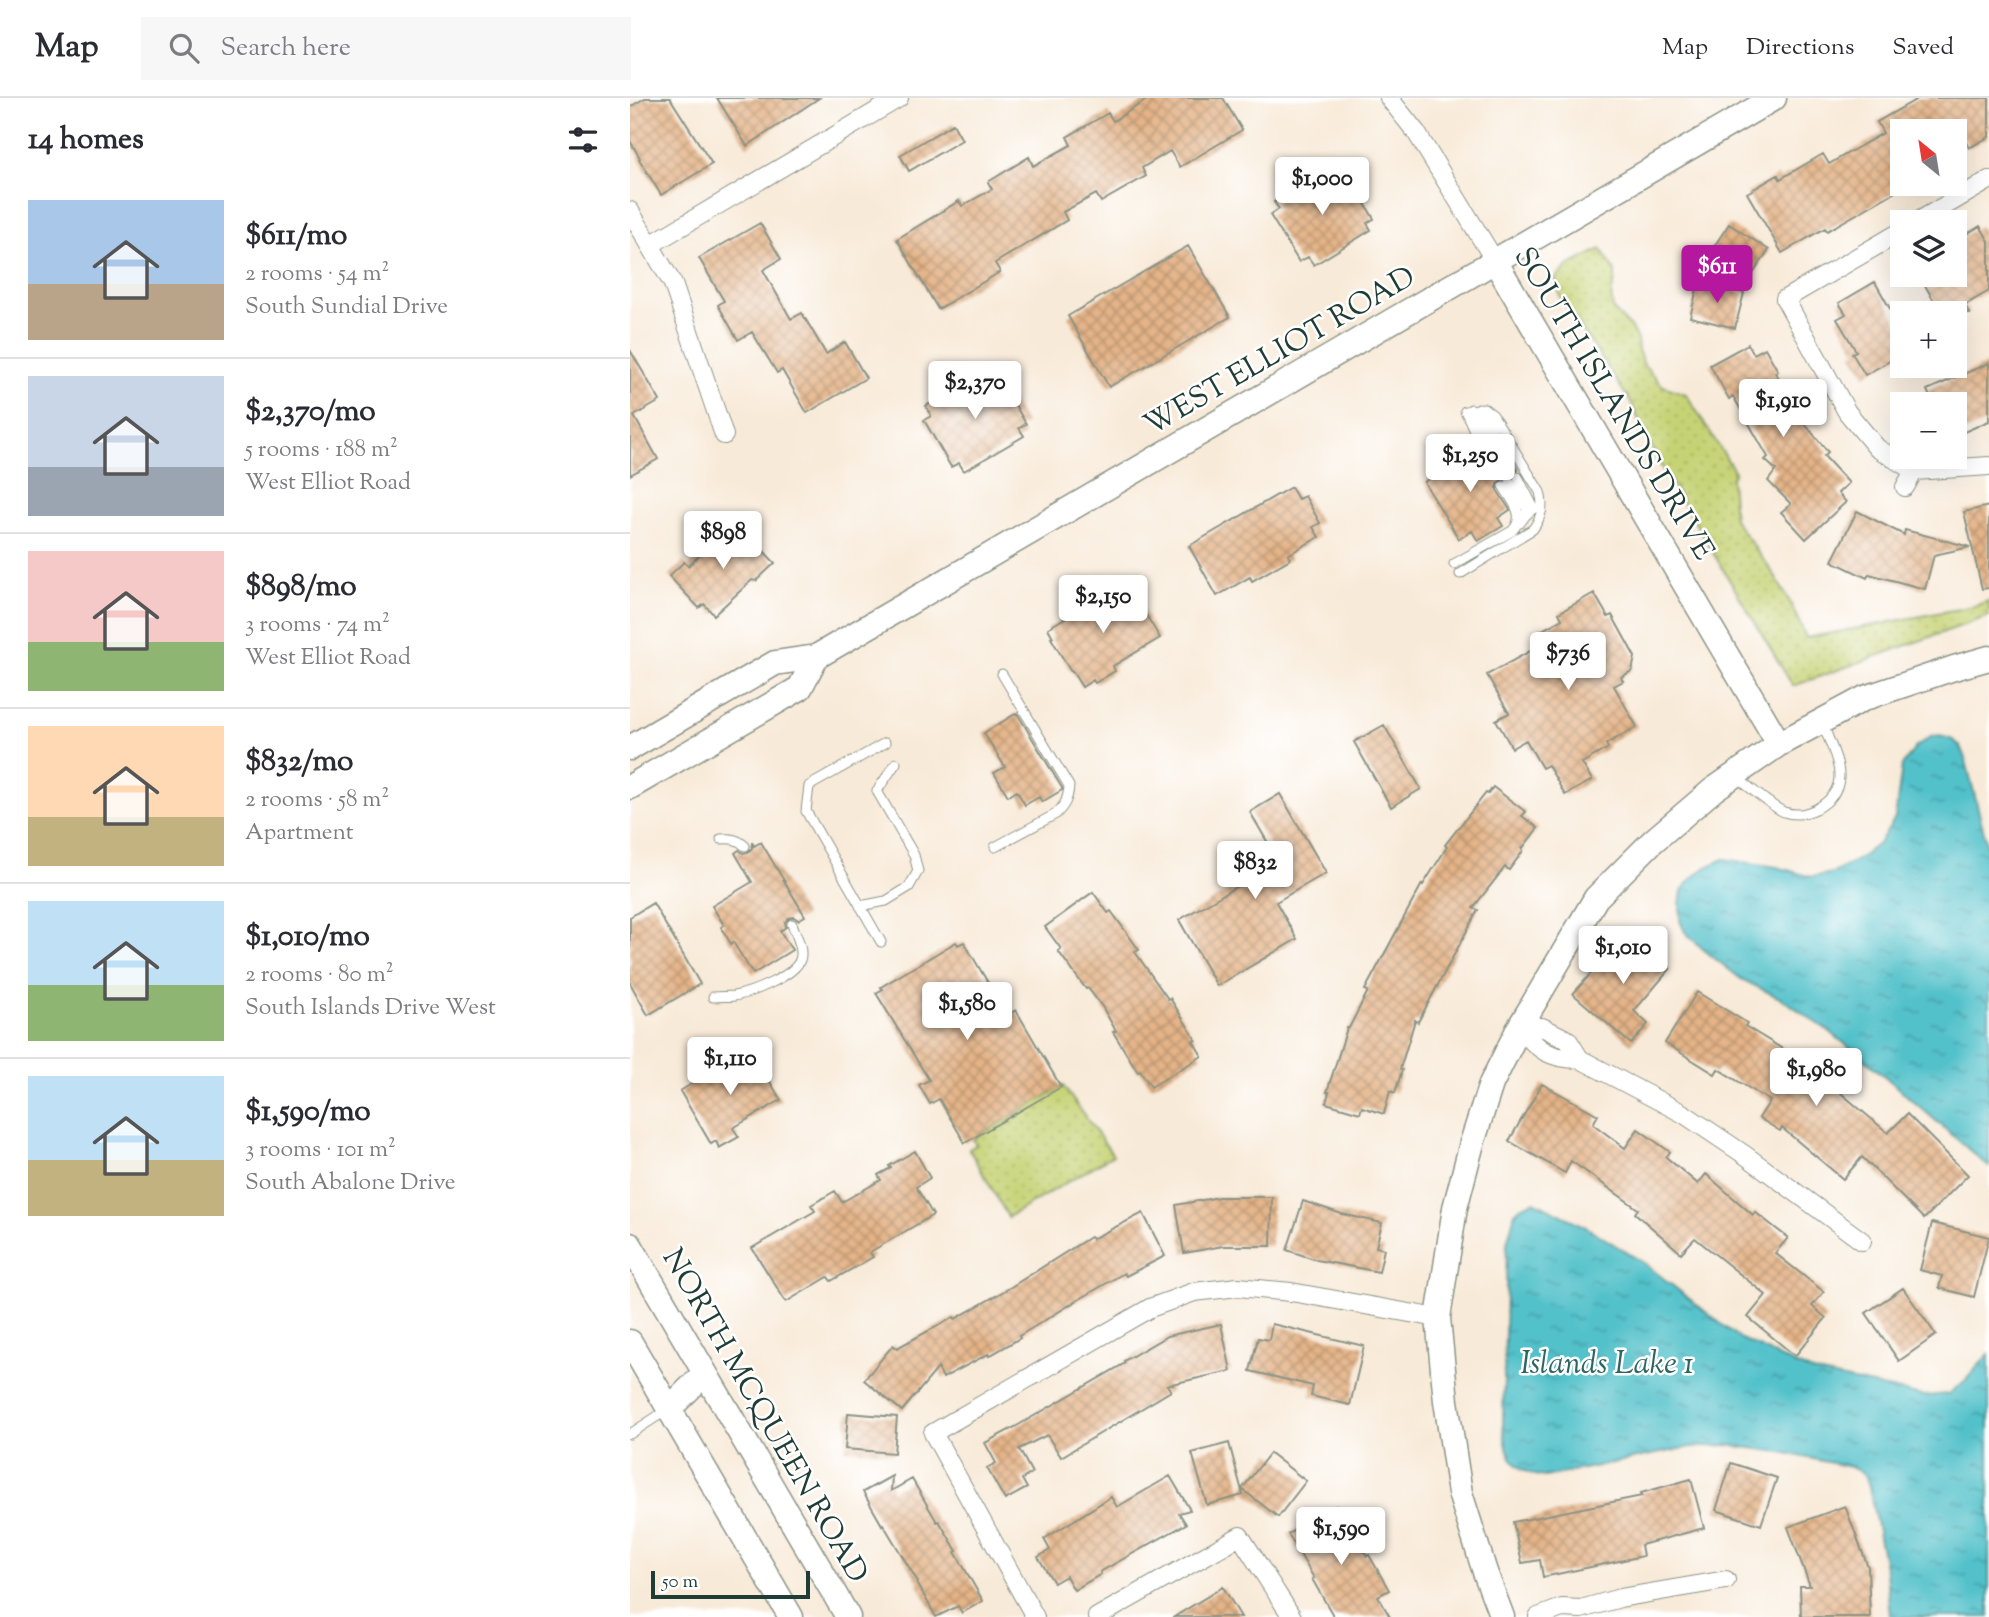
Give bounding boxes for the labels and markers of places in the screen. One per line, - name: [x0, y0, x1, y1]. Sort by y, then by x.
- pin: $1,000: [1265, 158, 1379, 217]
- pin: $611: [1676, 246, 1758, 305]
- pin: $2,370: [918, 362, 1032, 421]
- pin: $1,910: [1726, 380, 1840, 439]
- pin: $1,250: [1413, 434, 1527, 494]
- pin: $898: [682, 512, 764, 571]
- pin: $2,150: [1046, 575, 1160, 635]
- pin: $736: [1527, 632, 1609, 692]
- pin: $832: [1214, 842, 1296, 901]
- pin: $1,010: [1566, 926, 1680, 986]
- pin: $1,580: [910, 982, 1024, 1042]
- pin: $1,110: [673, 1038, 787, 1097]
- pin: $1,980: [1759, 1048, 1873, 1108]
- pin: $1,590: [1284, 1508, 1398, 1567]

